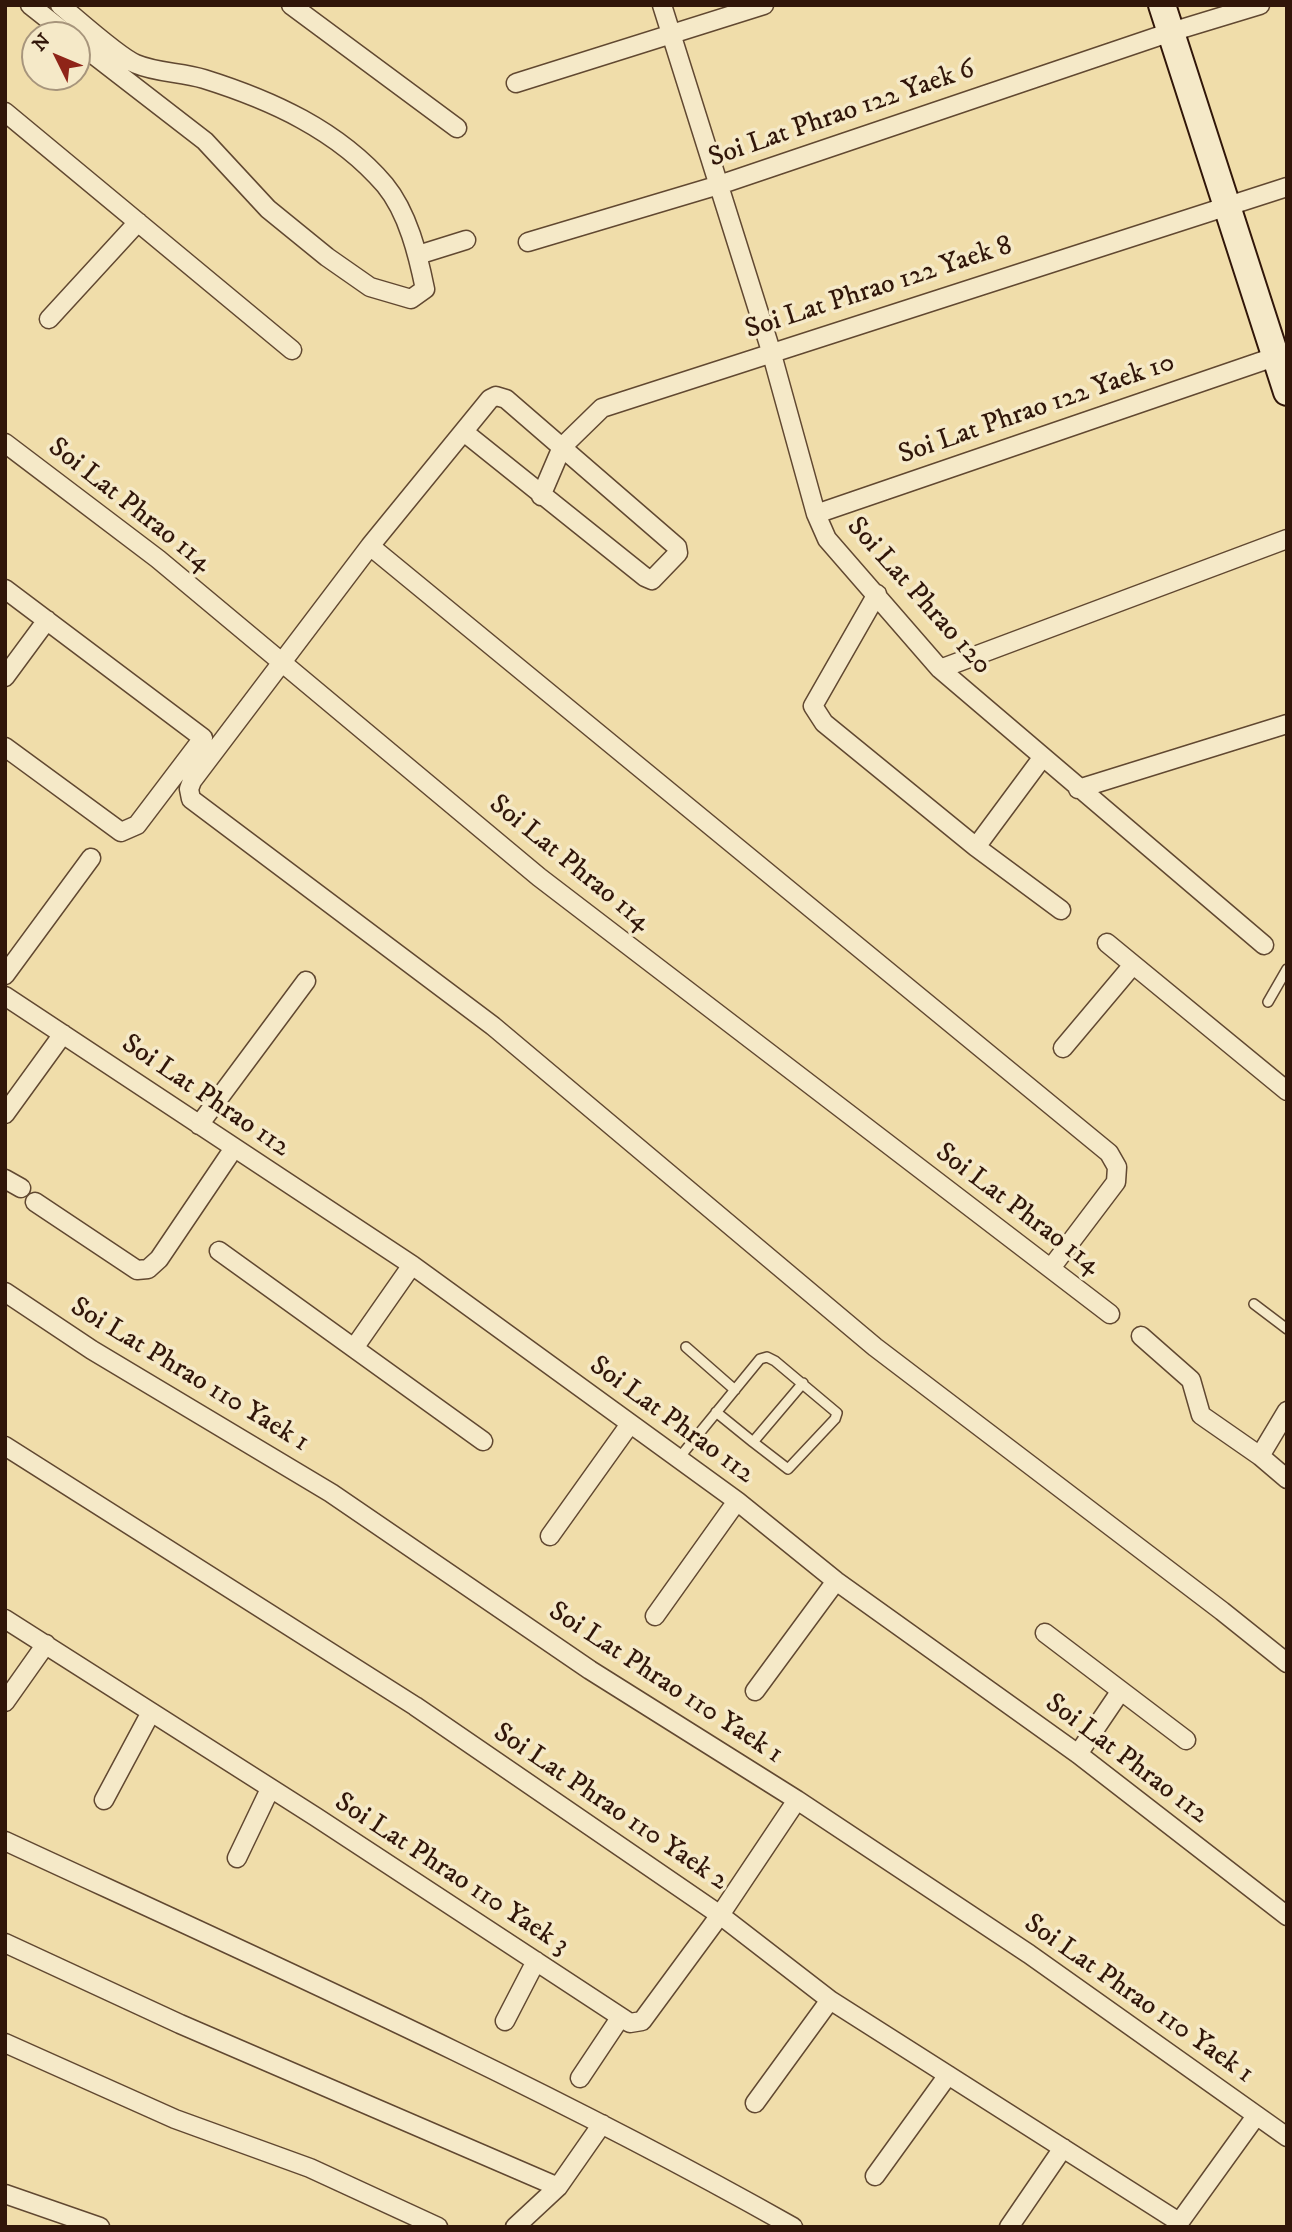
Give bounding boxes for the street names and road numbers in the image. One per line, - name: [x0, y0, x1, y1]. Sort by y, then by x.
- street label: Soi Lat Phrao 122 Yaek 6: [705, 54, 979, 176]
- street label: Soi Lat Phrao 122 Yaek 8: [741, 230, 1017, 348]
- street label: Soi Lat Phrao 122 Yaek 10: [895, 347, 1179, 473]
- street label: Soi Lat Phrao 114: [41, 432, 217, 580]
- street label: Soi Lat Phrao 120: [838, 511, 998, 683]
- street label: Soi Lat Phrao 114: [481, 789, 657, 939]
- street label: Soi Lat Phrao 112: [114, 1028, 296, 1166]
- street label: Soi Lat Phrao 114: [928, 1137, 1106, 1283]
- street label: Soi Lat Phrao 110 Yaek 1: [64, 1291, 314, 1461]
- street label: Soi Lat Phrao 112: [582, 1350, 760, 1492]
- street label: Soi Lat Phrao 110 Yaek 1: [542, 1596, 788, 1772]
- street label: Soi Lat Phrao 112: [1038, 1688, 1214, 1832]
- street label: Soi Lat Phrao 110 Yaek 2: [486, 1717, 734, 1899]
- street label: Soi Lat Phrao 110 Yaek 3: [328, 1787, 574, 1963]
- street label: Soi Lat Phrao 110 Yaek 1: [1017, 1908, 1259, 2092]

